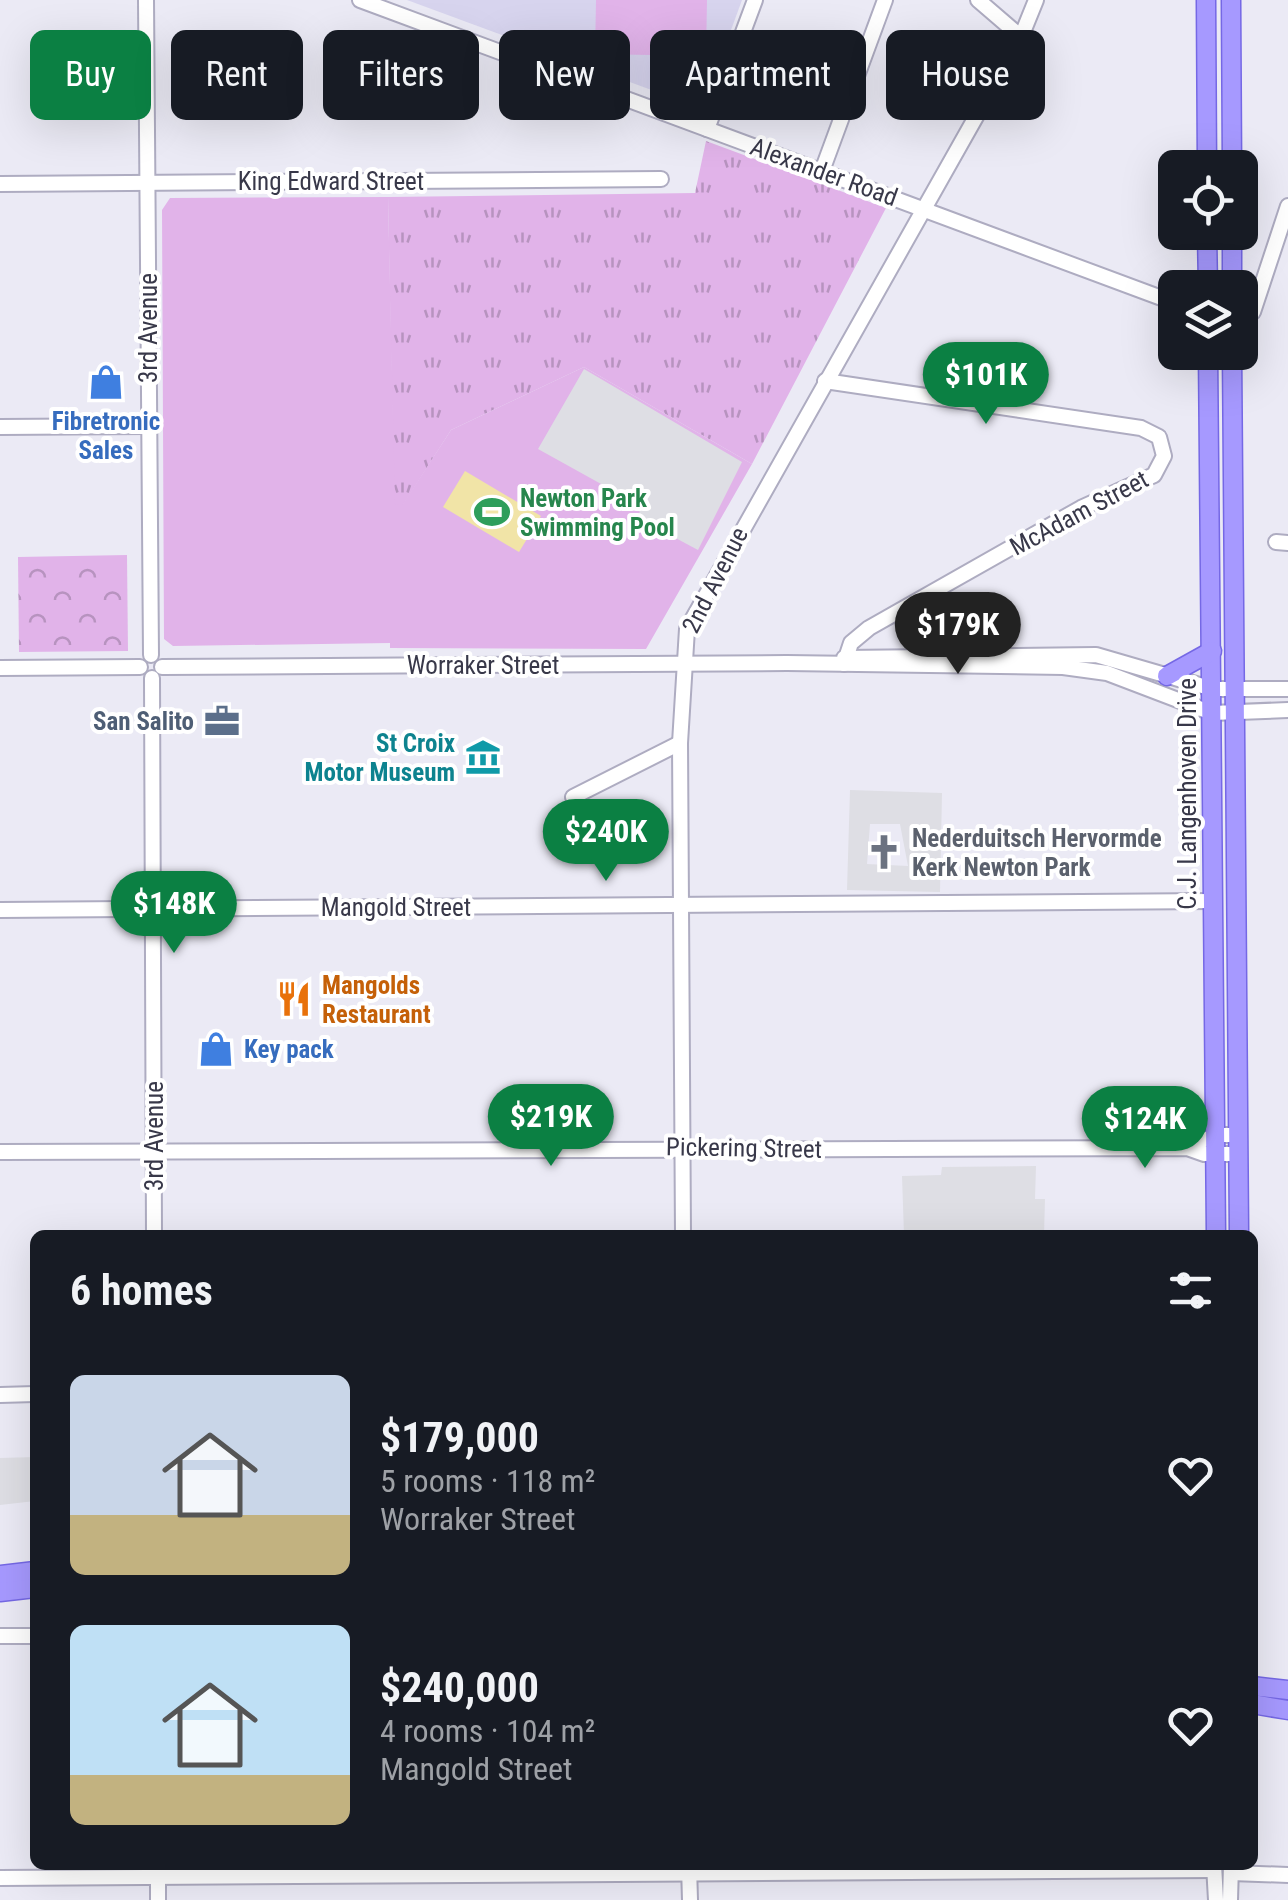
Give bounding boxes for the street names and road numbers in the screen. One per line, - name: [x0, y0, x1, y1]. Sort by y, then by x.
- street label: Alexander Road: [746, 132, 902, 212]
- street label: King Edward Street: [238, 167, 424, 196]
- street label: 3rd Avenue: [134, 273, 163, 383]
- street label: McAdam Street: [1005, 464, 1153, 562]
- street label: 2nd Avenue: [676, 522, 754, 638]
- street label: Worraker Street: [407, 651, 559, 680]
- street label: C.J. Langenhoven Drive: [1173, 678, 1202, 910]
- street label: Mangold Street: [321, 893, 471, 922]
- street label: 3rd Avenue: [140, 1081, 169, 1191]
- street label: Pickering Street: [666, 1132, 822, 1164]

